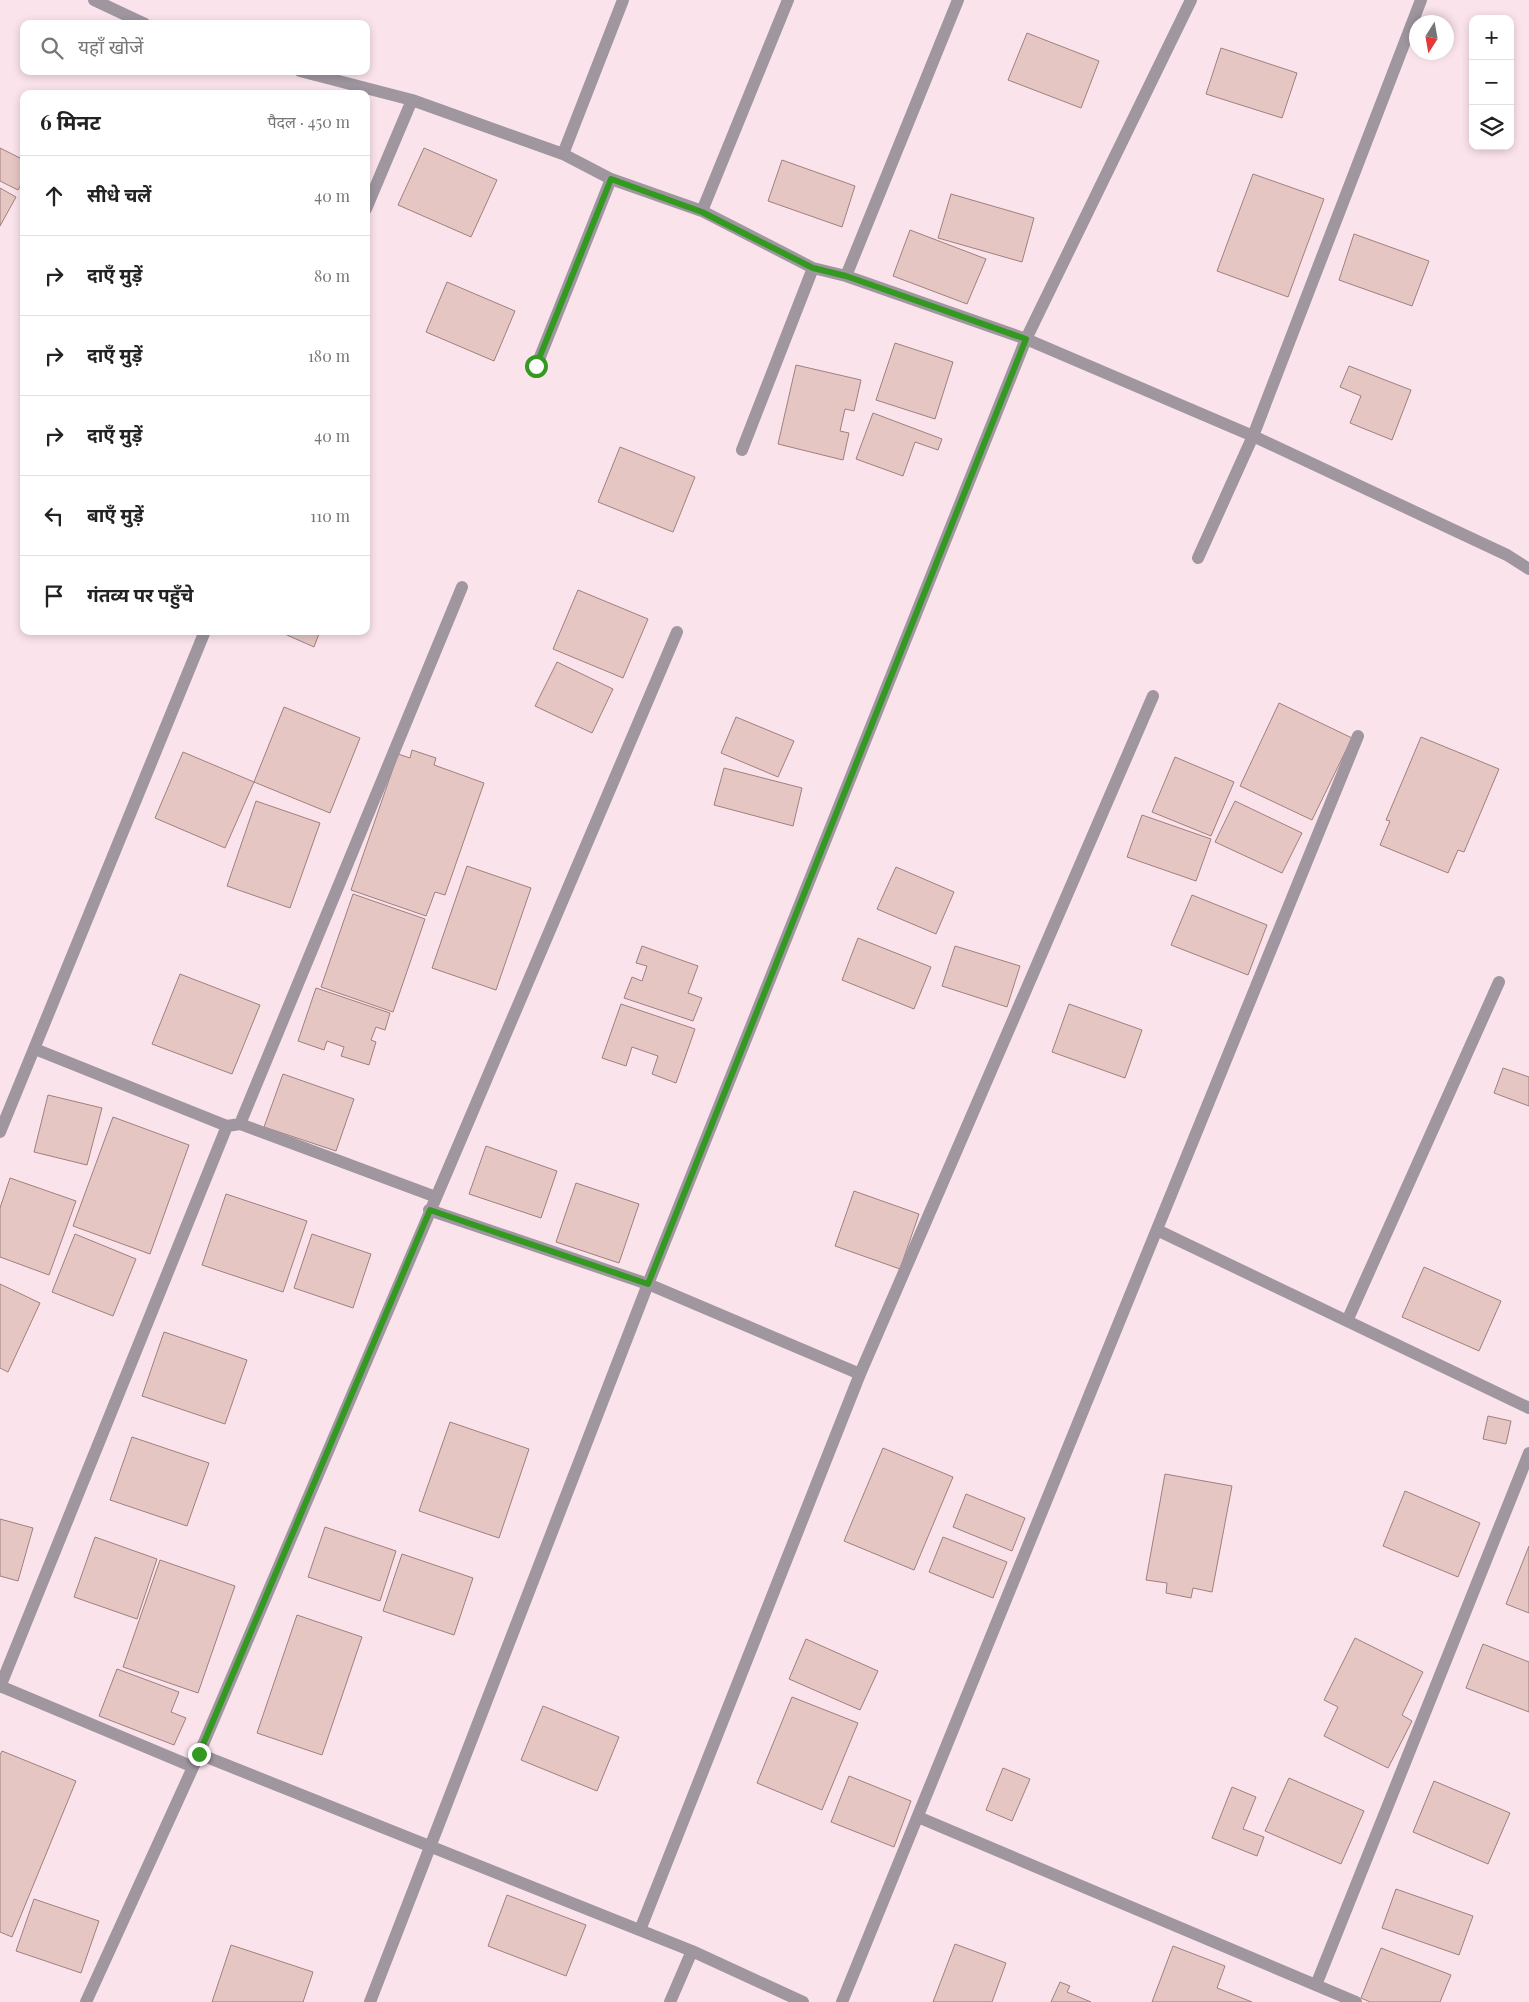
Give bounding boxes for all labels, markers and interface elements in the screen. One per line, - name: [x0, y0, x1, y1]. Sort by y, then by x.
- north arrow: [1409, 15, 1454, 60]
- map controls: [1469, 15, 1514, 150]
- button: +: [1469, 15, 1514, 60]
- search box: [20, 20, 370, 75]
- text: यहाँ खोजें: [78, 33, 143, 59]
- icon: search: [38, 34, 66, 62]
- button: −: [1469, 60, 1514, 105]
- button: layers: [1469, 105, 1514, 150]
- text: 6 मिनट: [40, 107, 101, 135]
- text: पैदल · 450 m: [267, 111, 350, 132]
- text: सीधे चलें: [87, 181, 151, 207]
- icon: ahead: [40, 182, 68, 210]
- text: 40 m: [314, 185, 350, 206]
- text: दाएँ मुड़ें: [87, 261, 142, 287]
- icon: right: [40, 262, 68, 290]
- text: 80 m: [314, 265, 350, 286]
- text: दाएँ मुड़ें: [87, 341, 142, 367]
- icon: right: [40, 342, 68, 370]
- text: 180 m: [308, 345, 350, 366]
- route start: [525, 355, 548, 378]
- text: दाएँ मुड़ें: [87, 421, 142, 447]
- icon: right: [40, 422, 68, 450]
- text: 40 m: [314, 425, 350, 446]
- text: बाएँ मुड़ें: [87, 501, 144, 527]
- icon: left: [40, 502, 68, 530]
- text: 110 m: [310, 505, 350, 526]
- text: गंतव्य पर पहुँचे: [87, 581, 194, 607]
- icon: arrive: [40, 582, 68, 610]
- route end: [188, 1743, 211, 1766]

